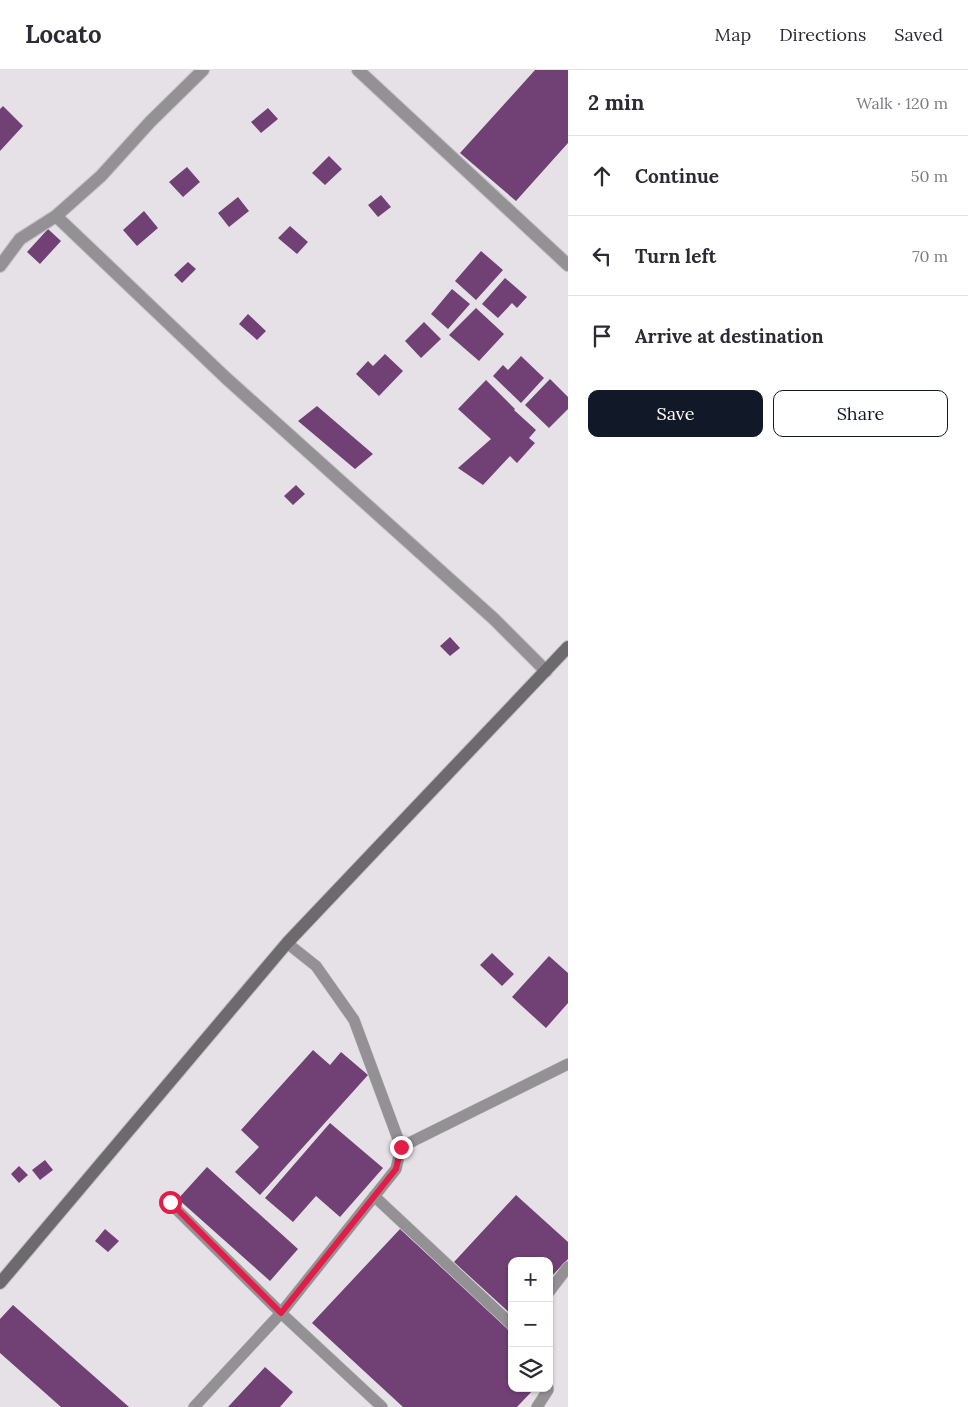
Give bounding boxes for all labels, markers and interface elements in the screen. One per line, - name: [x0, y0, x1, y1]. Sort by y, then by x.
- text: Locato: [25, 19, 102, 50]
- text: Map: [715, 23, 751, 46]
- text: Directions: [779, 23, 866, 46]
- text: Saved: [894, 23, 943, 46]
- text: 2 min: [588, 89, 644, 116]
- text: Walk · 120 m: [856, 93, 948, 113]
- icon: ahead: [588, 162, 616, 190]
- text: Continue: [635, 164, 719, 188]
- text: 50 m: [911, 166, 948, 186]
- icon: left: [588, 242, 616, 270]
- text: Turn left: [635, 244, 716, 268]
- text: 70 m: [912, 246, 948, 266]
- icon: arrive: [588, 322, 616, 350]
- text: Arrive at destination: [635, 324, 824, 348]
- button: Save: [588, 390, 763, 437]
- button: Share: [773, 390, 948, 437]
- route end: [390, 1136, 413, 1159]
- route start: [159, 1191, 182, 1214]
- map controls: [508, 1257, 553, 1392]
- button: +: [508, 1257, 553, 1302]
- button: −: [508, 1302, 553, 1347]
- button: layers: [508, 1347, 553, 1392]

